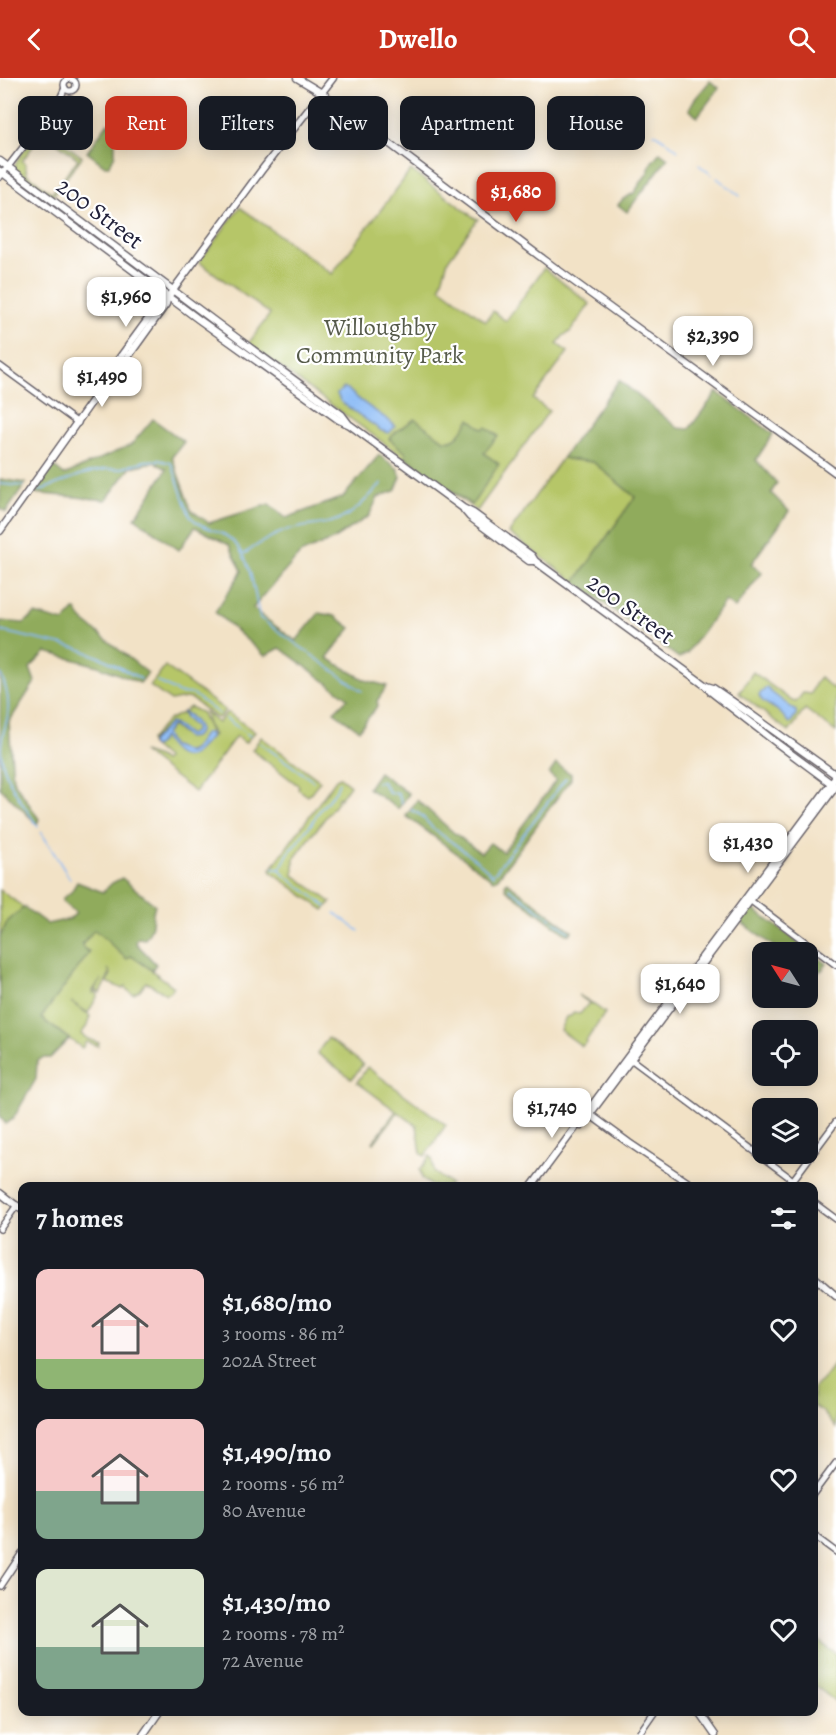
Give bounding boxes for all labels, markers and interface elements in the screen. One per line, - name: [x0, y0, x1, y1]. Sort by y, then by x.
- text: Dwello: [378, 21, 458, 57]
- icon: back: [18, 23, 51, 56]
- icon: search: [785, 23, 818, 56]
- chip: Buy: [18, 96, 93, 150]
- chip: Rent: [105, 96, 187, 150]
- chip: Filters: [199, 96, 296, 150]
- chip: New: [308, 96, 388, 150]
- chip: Apartment: [400, 96, 535, 150]
- chip: House: [547, 96, 645, 150]
- street label: 200 Street: [50, 170, 150, 256]
- pin: $1,680: [467, 172, 565, 223]
- text: $1,680: [491, 178, 541, 205]
- pin: $1,960: [77, 277, 175, 328]
- text: $1,960: [101, 283, 151, 310]
- park label: Willoughby Community Park: [296, 311, 464, 371]
- pin: $2,390: [664, 316, 762, 367]
- text: $2,390: [687, 322, 739, 349]
- pin: $1,490: [53, 357, 151, 408]
- text: $1,490: [77, 363, 127, 390]
- street label: 200 Street: [581, 566, 681, 652]
- pin: $1,430: [699, 823, 797, 874]
- text: $1,430: [723, 829, 773, 856]
- north arrow: [752, 942, 818, 1008]
- map controls: [752, 942, 818, 1164]
- pin: $1,640: [631, 964, 729, 1015]
- text: $1,640: [655, 970, 705, 997]
- button: locate: [752, 1020, 818, 1086]
- pin: $1,740: [503, 1088, 601, 1139]
- text: $1,740: [527, 1094, 577, 1121]
- button: layers: [752, 1098, 818, 1164]
- text: 7 homes: [36, 1201, 124, 1236]
- icon: filters: [767, 1202, 800, 1235]
- text: $1,680/mo: [222, 1285, 332, 1320]
- icon: home: [84, 1293, 156, 1365]
- icon: heart: [767, 1313, 800, 1346]
- text: 3 rooms · 86 m²: [222, 1320, 344, 1347]
- text: 202A Street: [222, 1347, 316, 1374]
- text: $1,490/mo: [222, 1435, 332, 1470]
- icon: home: [84, 1443, 156, 1515]
- icon: heart: [767, 1463, 800, 1496]
- text: 2 rooms · 56 m²: [222, 1470, 344, 1497]
- text: 80 Avenue: [222, 1497, 306, 1524]
- text: $1,430/mo: [222, 1585, 331, 1620]
- icon: home: [84, 1593, 156, 1665]
- icon: heart: [767, 1613, 800, 1646]
- text: 2 rooms · 78 m²: [222, 1620, 345, 1647]
- text: 72 Avenue: [222, 1647, 303, 1674]

